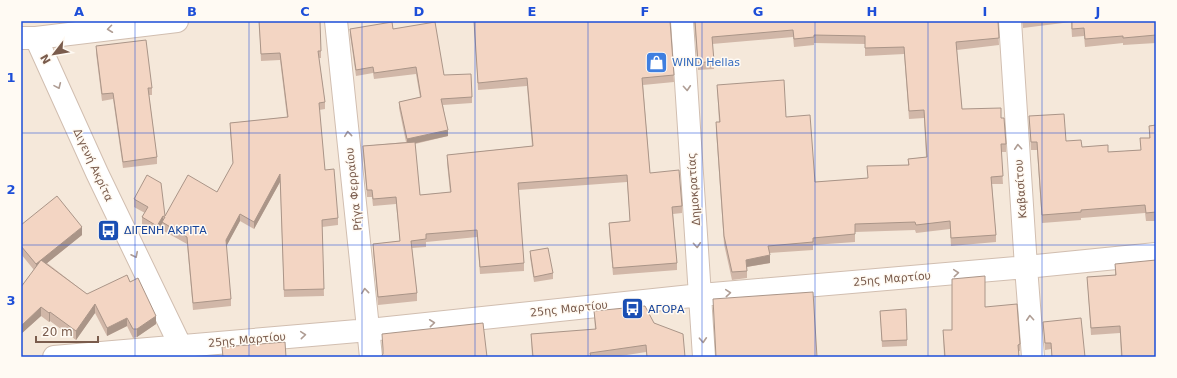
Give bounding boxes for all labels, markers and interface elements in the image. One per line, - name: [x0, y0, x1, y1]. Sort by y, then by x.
- text: A: [74, 4, 84, 19]
- text: B: [187, 4, 197, 19]
- text: C: [300, 4, 310, 19]
- text: D: [414, 4, 425, 19]
- text: E: [528, 4, 536, 19]
- text: F: [641, 4, 649, 19]
- text: G: [753, 4, 763, 19]
- text: H: [867, 4, 877, 19]
- text: I: [983, 4, 987, 19]
- text: J: [1095, 4, 1100, 19]
- one-way arrow: [107, 24, 113, 33]
- north arrow: [34, 34, 74, 74]
- shop icon: WIND Hellas: [643, 49, 669, 75]
- text: N: [38, 52, 54, 66]
- place label: WIND Hellas: [672, 56, 740, 69]
- text: 1: [6, 70, 16, 85]
- one-way arrow: [53, 83, 61, 90]
- one-way arrow: [682, 85, 691, 91]
- street label: Διγενή Ακρίτα: [70, 126, 116, 204]
- one-way arrow: [344, 131, 353, 137]
- one-way arrow: [1013, 144, 1022, 150]
- street label: Ρήγα Φερραίου: [343, 147, 365, 231]
- street label: Δημοκρατίας: [685, 152, 703, 226]
- street label: Καβασίτου: [1012, 159, 1030, 219]
- text: 2: [6, 182, 16, 197]
- bus stop icon: ΔΙΓΕΝΗ ΑΚΡΙΤΑ: [95, 217, 121, 243]
- place label: ΔΙΓΕΝΗ ΑΚΡΙΤΑ: [124, 224, 207, 237]
- one-way arrow: [693, 242, 702, 249]
- one-way arrow: [130, 251, 138, 259]
- street label: 25ης Μαρτίου: [853, 269, 931, 289]
- one-way arrow: [953, 269, 959, 278]
- one-way arrow: [361, 288, 370, 294]
- one-way arrow: [725, 288, 731, 297]
- text: 3: [6, 293, 16, 308]
- bus stop icon: ΑΓΟΡΑ: [620, 296, 646, 322]
- street label: 25ης Μαρτίου: [529, 298, 609, 320]
- place label: ΑΓΟΡΑ: [648, 303, 685, 316]
- one-way arrow: [1026, 315, 1035, 321]
- scale bar: [36, 318, 98, 344]
- one-way arrow: [429, 319, 435, 328]
- text: 20 m: [42, 325, 73, 339]
- street label: 25ης Μαρτίου: [208, 330, 286, 350]
- one-way arrow: [300, 331, 306, 340]
- one-way arrow: [699, 337, 708, 343]

